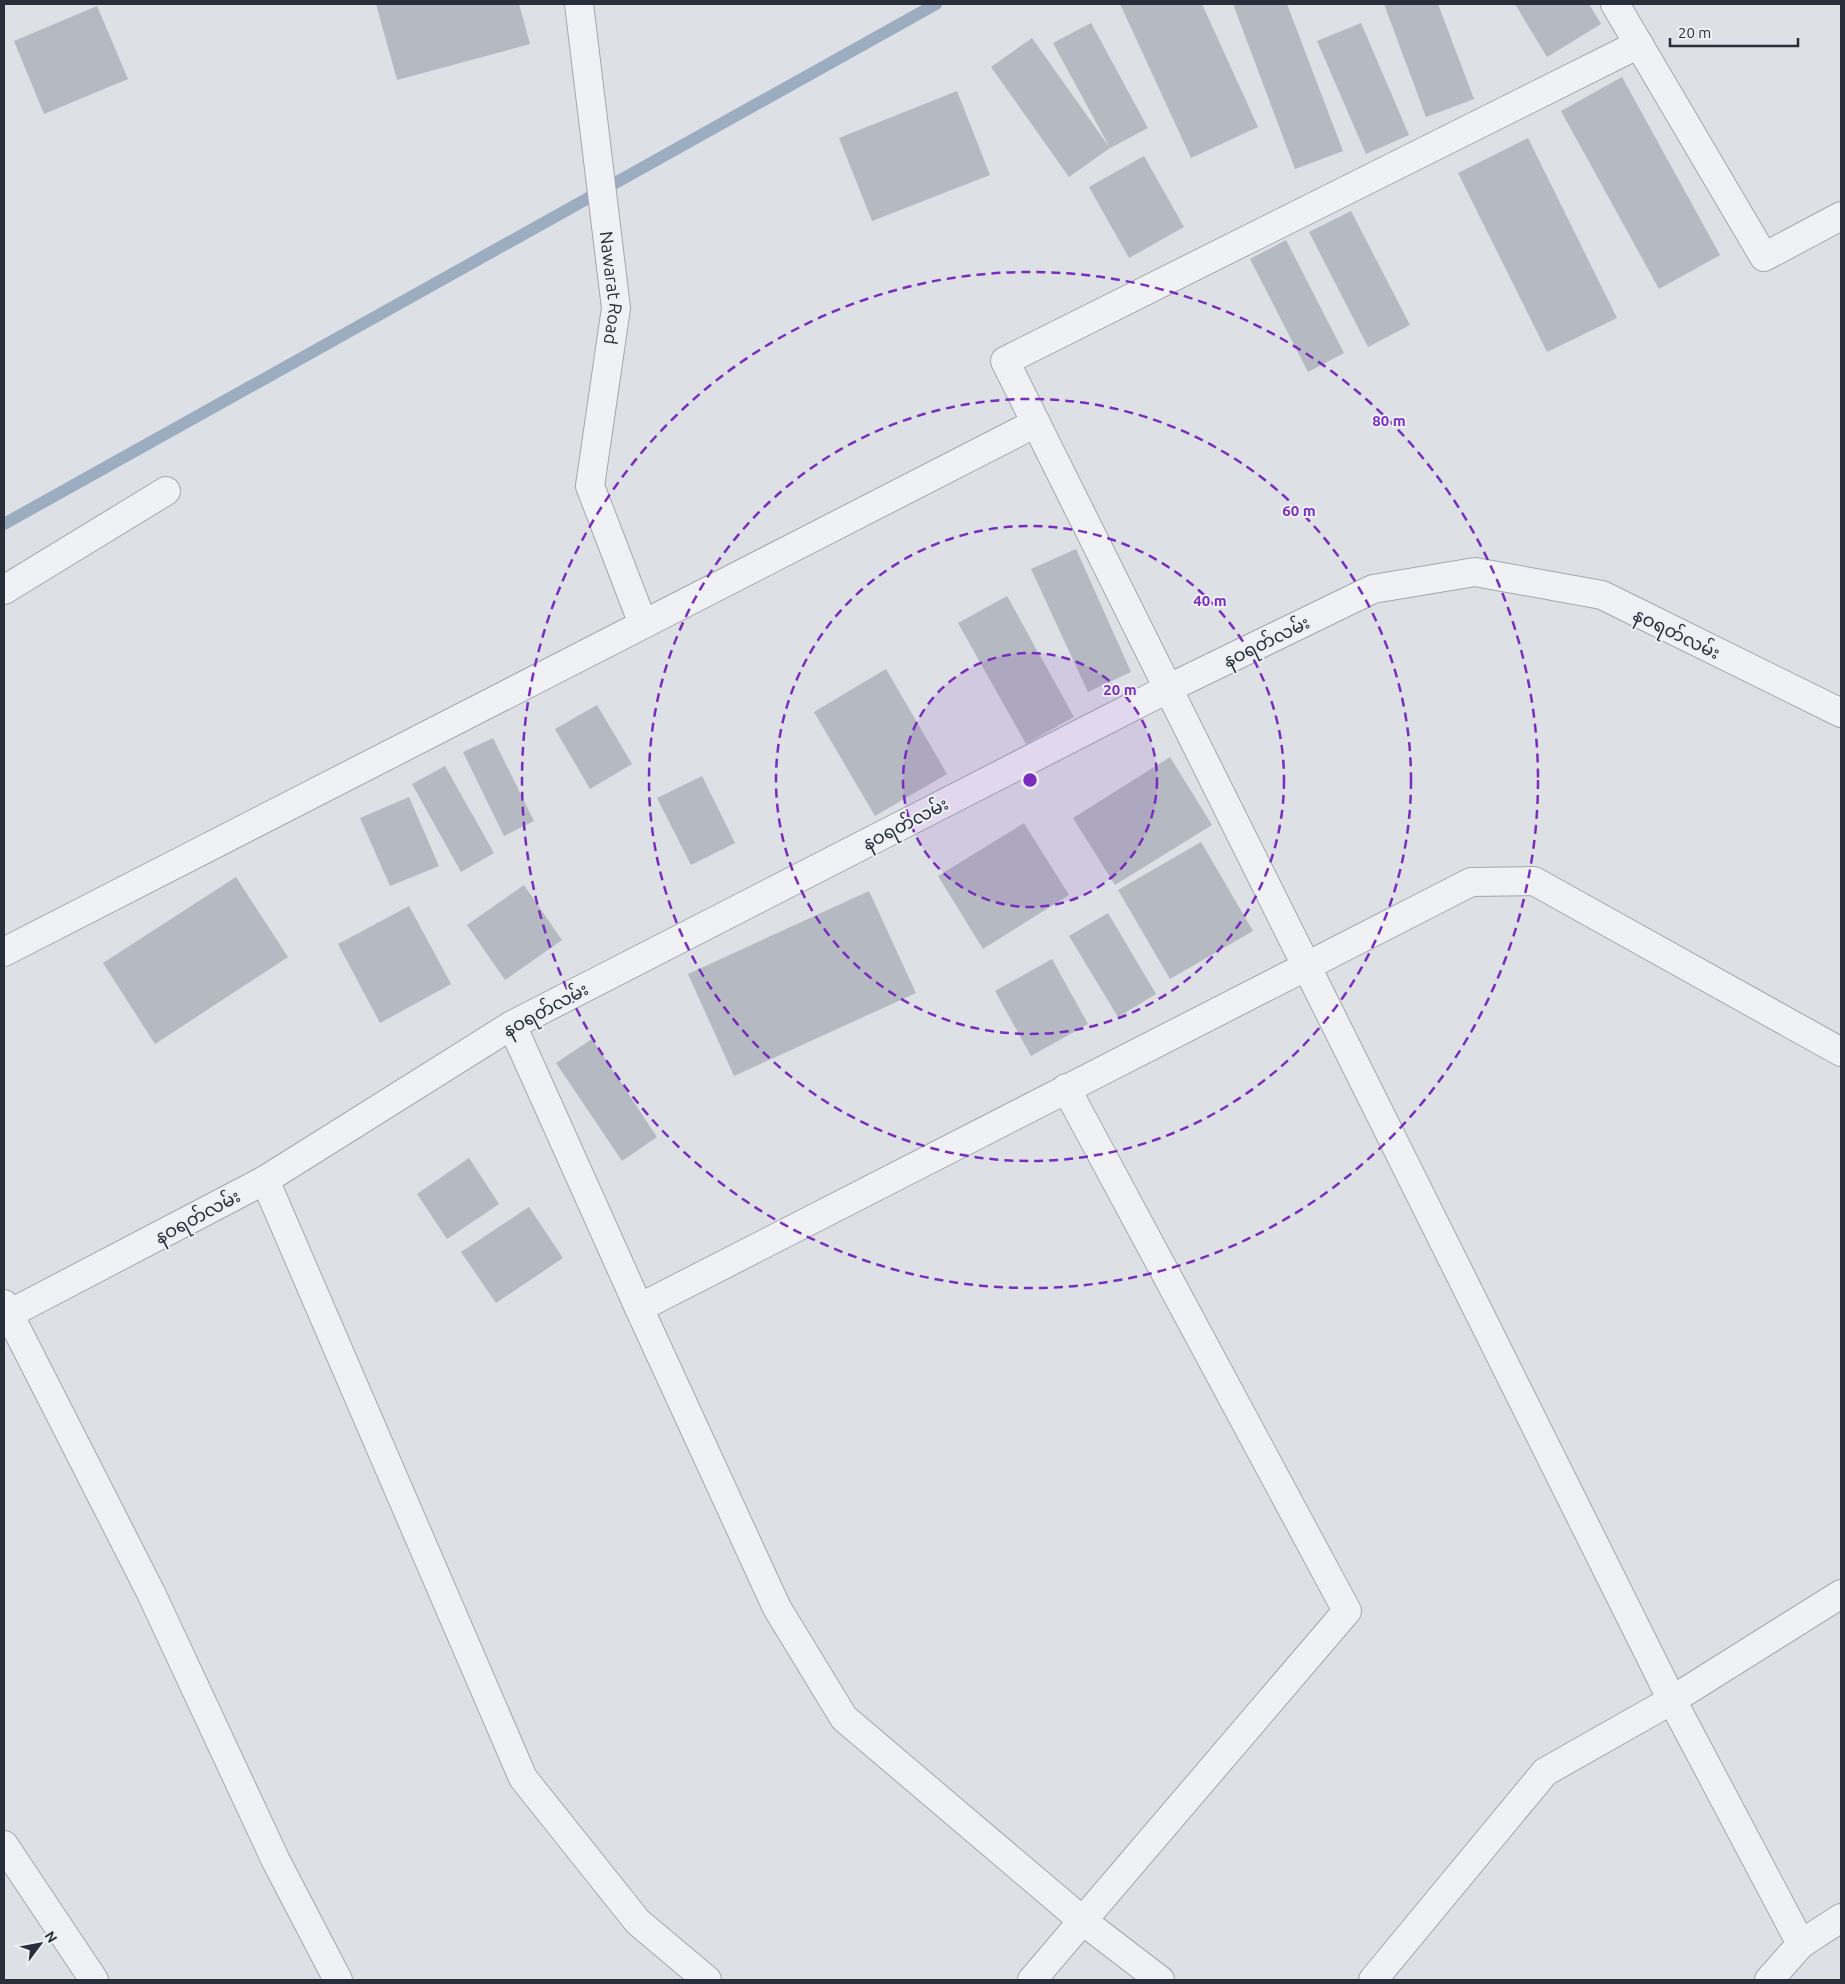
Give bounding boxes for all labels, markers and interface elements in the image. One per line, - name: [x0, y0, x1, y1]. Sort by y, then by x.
- scale bar: [1670, 15, 1798, 47]
- text: 20 m: [1678, 24, 1711, 41]
- street label: Nawarat Road: [597, 230, 627, 346]
- text: 80 m: [1372, 412, 1406, 429]
- text: 60 m: [1282, 502, 1316, 519]
- text: 40 m: [1193, 592, 1227, 609]
- street label: နဝရတ်လမ်း: [1628, 602, 1724, 668]
- street label: နဝရတ်လမ်း: [1219, 610, 1315, 676]
- text: 20 m: [1103, 681, 1137, 698]
- centre of rings: [1021, 771, 1039, 789]
- street label: နဝရတ်လမ်း: [858, 791, 954, 859]
- street label: နဝရတ်လမ်း: [498, 976, 594, 1045]
- street label: နဝရတ်လမ်း: [150, 1183, 246, 1252]
- north arrow: [15, 1919, 65, 1969]
- text: N: [41, 1928, 61, 1946]

